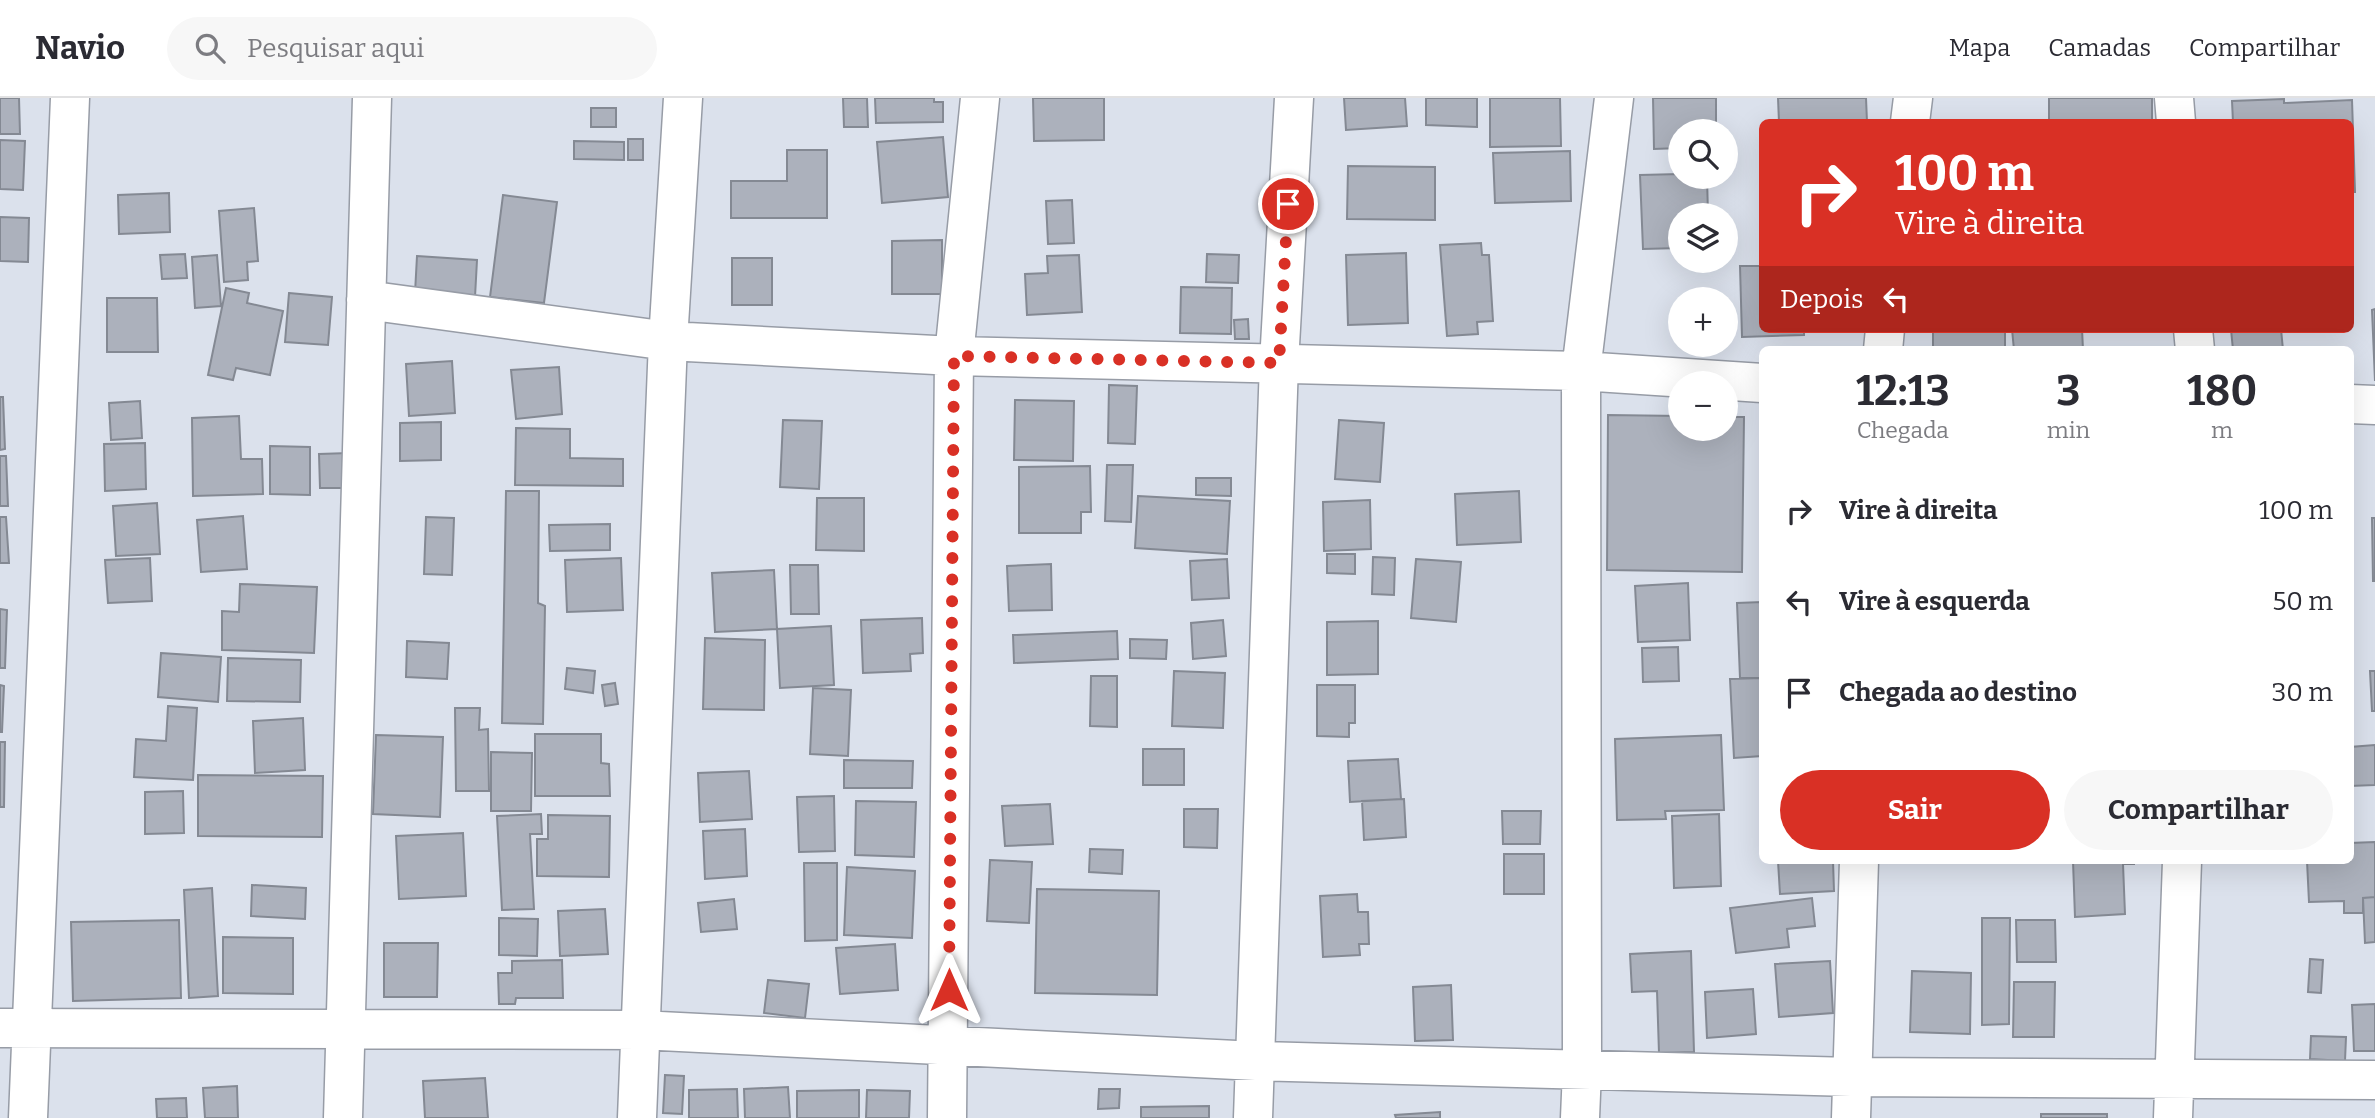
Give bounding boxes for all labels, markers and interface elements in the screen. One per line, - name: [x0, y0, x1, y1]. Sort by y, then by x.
- search box: [167, 17, 657, 80]
- text: Navio: [35, 28, 125, 68]
- icon: search: [191, 29, 229, 67]
- text: Pesquisar aqui: [247, 33, 424, 64]
- text: Mapa: [1949, 34, 2010, 62]
- text: Camadas: [2048, 34, 2151, 62]
- text: Compartilhar: [2189, 34, 2340, 62]
- map controls: [1668, 119, 1738, 441]
- button: search: [1668, 119, 1738, 189]
- text: 100 m: [1895, 144, 2034, 203]
- icon: right: [1780, 147, 1871, 238]
- pin: [1258, 174, 1318, 234]
- icon: arrive: [1269, 185, 1307, 223]
- button: layers: [1668, 203, 1738, 273]
- text: Vire à direita: [1895, 204, 2084, 242]
- icon: left: [1877, 280, 1915, 318]
- text: Depois: [1780, 284, 1863, 315]
- button: +: [1668, 287, 1738, 357]
- text: 12:13: [1856, 366, 1950, 416]
- text: 3: [2056, 366, 2080, 416]
- text: 180: [2187, 366, 2257, 416]
- button: −: [1668, 371, 1738, 441]
- text: Chegada: [1857, 416, 1949, 444]
- text: min: [2047, 416, 2090, 444]
- text: m: [2211, 416, 2233, 444]
- icon: right: [1780, 492, 1818, 530]
- text: Vire à direita: [1839, 495, 1998, 526]
- text: 100 m: [2259, 495, 2333, 526]
- icon: left: [1780, 583, 1818, 621]
- text: Vire à esquerda: [1839, 586, 2030, 617]
- text: 50 m: [2272, 586, 2333, 617]
- icon: arrive: [1780, 674, 1818, 712]
- text: Chegada ao destino: [1839, 677, 2077, 708]
- text: 30 m: [2272, 677, 2333, 708]
- button: Sair: [1780, 770, 2050, 850]
- button: Compartilhar: [2064, 770, 2333, 850]
- position arrow: [912, 953, 986, 1027]

